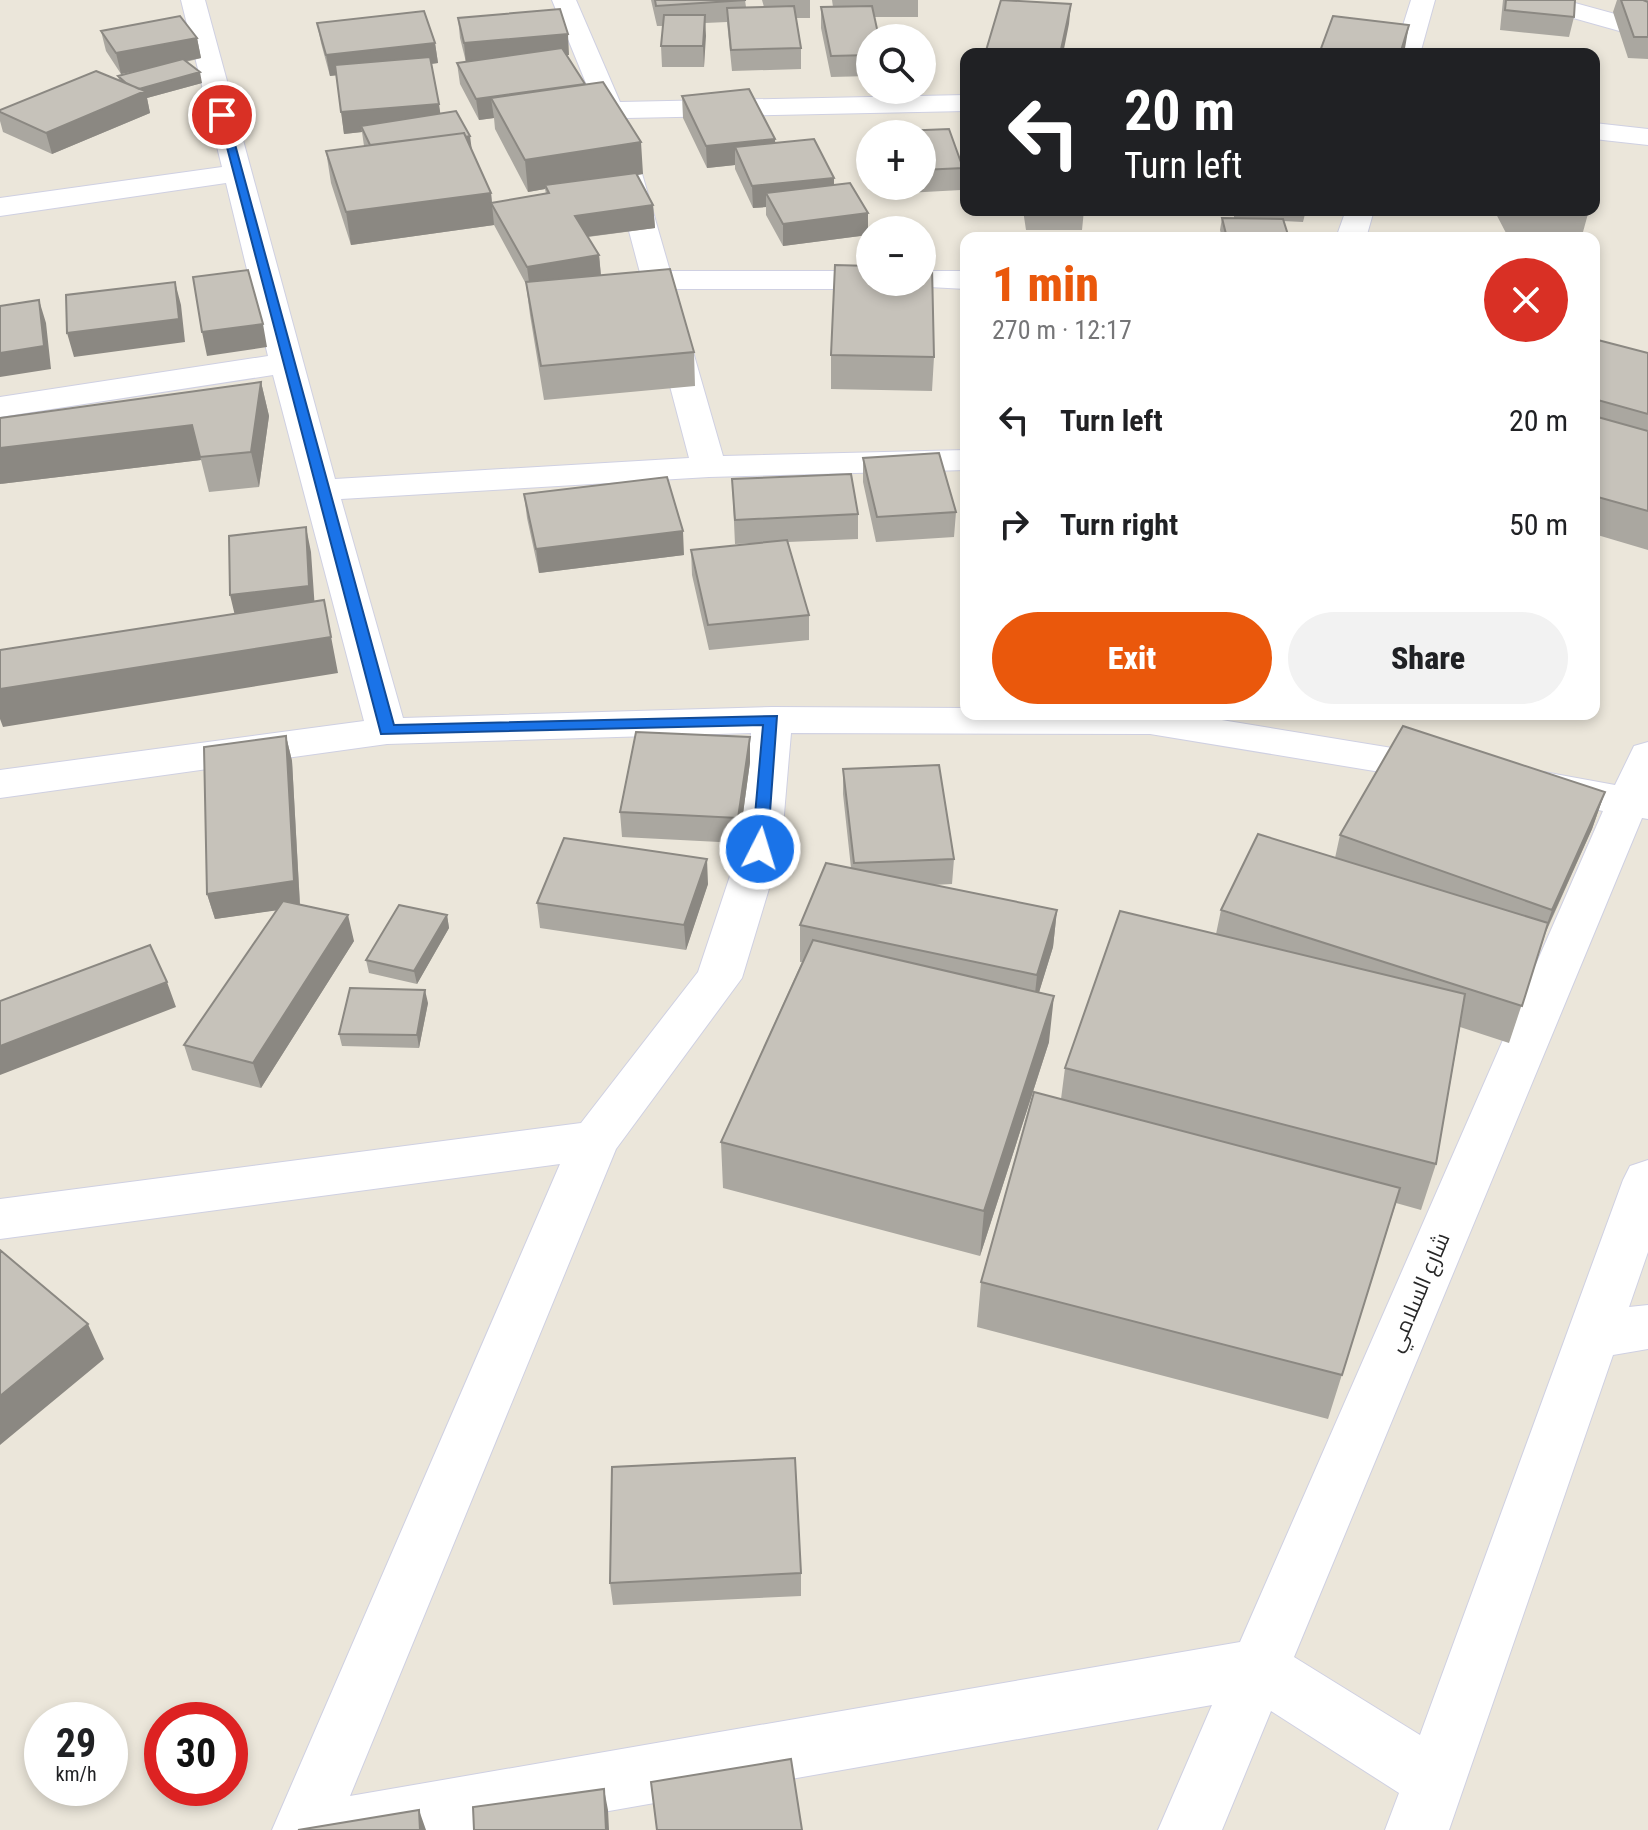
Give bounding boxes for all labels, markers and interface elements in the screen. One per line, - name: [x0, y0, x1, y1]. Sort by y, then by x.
- map controls: [856, 24, 936, 296]
- button: search: [856, 24, 936, 104]
- text: 20 m: [1124, 78, 1235, 144]
- icon: left: [992, 80, 1096, 184]
- pin: [188, 81, 256, 149]
- icon: arrive: [200, 93, 244, 137]
- button: +: [856, 120, 936, 200]
- text: Turn left: [1124, 145, 1242, 187]
- button: −: [856, 216, 936, 296]
- text: 1 min: [992, 256, 1099, 313]
- button: close: [1484, 258, 1568, 342]
- text: 270 m · 12:17: [992, 315, 1132, 345]
- icon: left: [992, 398, 1036, 442]
- text: Turn left: [1060, 403, 1163, 438]
- text: 20 m: [1509, 403, 1568, 438]
- icon: right: [992, 502, 1036, 546]
- text: Turn right: [1060, 507, 1178, 542]
- text: 50 m: [1509, 507, 1568, 542]
- button: Exit: [992, 612, 1272, 704]
- button: Share: [1288, 612, 1568, 704]
- position arrow: [718, 807, 802, 891]
- street label: شارع السلامي: [1382, 1229, 1458, 1357]
- speed limit sign: 30: [144, 1702, 248, 1806]
- text: 29: [56, 1720, 96, 1767]
- text: km/h: [55, 1762, 97, 1786]

